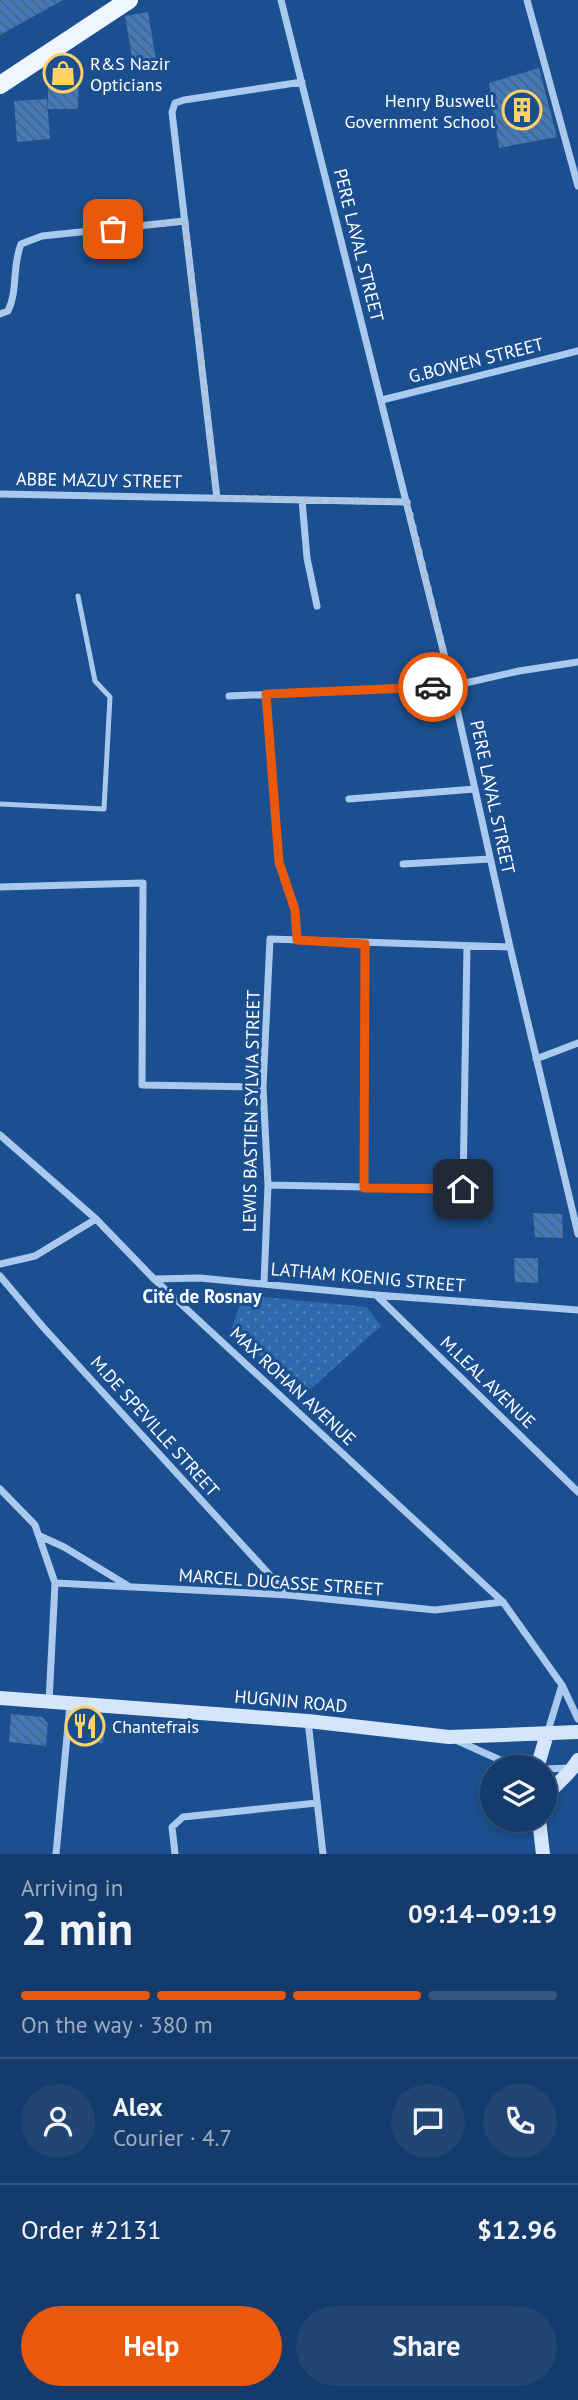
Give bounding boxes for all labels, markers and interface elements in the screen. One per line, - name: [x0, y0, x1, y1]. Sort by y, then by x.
- shop icon: R&S Nazir Opticians: [42, 52, 84, 94]
- place label: R&S Nazir Opticians: [90, 52, 170, 96]
- place label: Henry Buswell Government School: [344, 89, 496, 133]
- building icon: Henry Buswell Government School: [501, 89, 543, 131]
- street label: PERE LAVAL STREET: [329, 166, 389, 324]
- pin: [83, 199, 143, 259]
- icon: bag: [94, 210, 132, 248]
- street label: G.BOWEN STREET: [406, 332, 546, 388]
- street label: ABBE MAZUY STREET: [16, 467, 182, 493]
- courier: [398, 652, 468, 722]
- icon: car: [414, 668, 452, 706]
- street label: PERE LAVAL STREET: [465, 718, 521, 876]
- street label: LEWIS BASTIEN SYLVIA STREET: [237, 990, 265, 1232]
- pin: [433, 1159, 493, 1219]
- icon: home: [444, 1170, 482, 1208]
- street label: LATHAM KOENIG STREET: [270, 1257, 466, 1297]
- district label: Cité de Rosnay: [142, 1284, 262, 1308]
- street label: MAX ROHAN AVENUE: [225, 1322, 361, 1450]
- street label: M.LEAL AVENUE: [436, 1331, 540, 1433]
- street label: M.DE SPEVILLE STREET: [86, 1351, 224, 1501]
- street label: MARCEL DUCASSE STREET: [178, 1563, 384, 1601]
- street label: HUGNIN ROAD: [234, 1685, 348, 1717]
- restaurant icon: Chantefrais: [64, 1705, 106, 1747]
- place label: Chantefrais: [112, 1715, 199, 1738]
- map controls: [480, 1755, 557, 1832]
- button: layers: [480, 1755, 557, 1832]
- text: Arriving in: [21, 1873, 123, 1902]
- text: 09:14–09:19: [408, 1897, 557, 1930]
- text: 2 min: [21, 1898, 133, 1958]
- text: On the way · 380 m: [21, 2010, 213, 2039]
- button: person: [21, 2084, 95, 2158]
- button: chat: [391, 2084, 465, 2158]
- button: phone: [483, 2084, 557, 2158]
- text: Alex: [113, 2090, 163, 2123]
- text: Courier · 4.7: [113, 2123, 232, 2152]
- text: Order #2131: [21, 2213, 161, 2246]
- text: $12.96: [477, 2213, 557, 2246]
- button: Help: [21, 2306, 282, 2386]
- button: Share: [296, 2306, 557, 2386]

